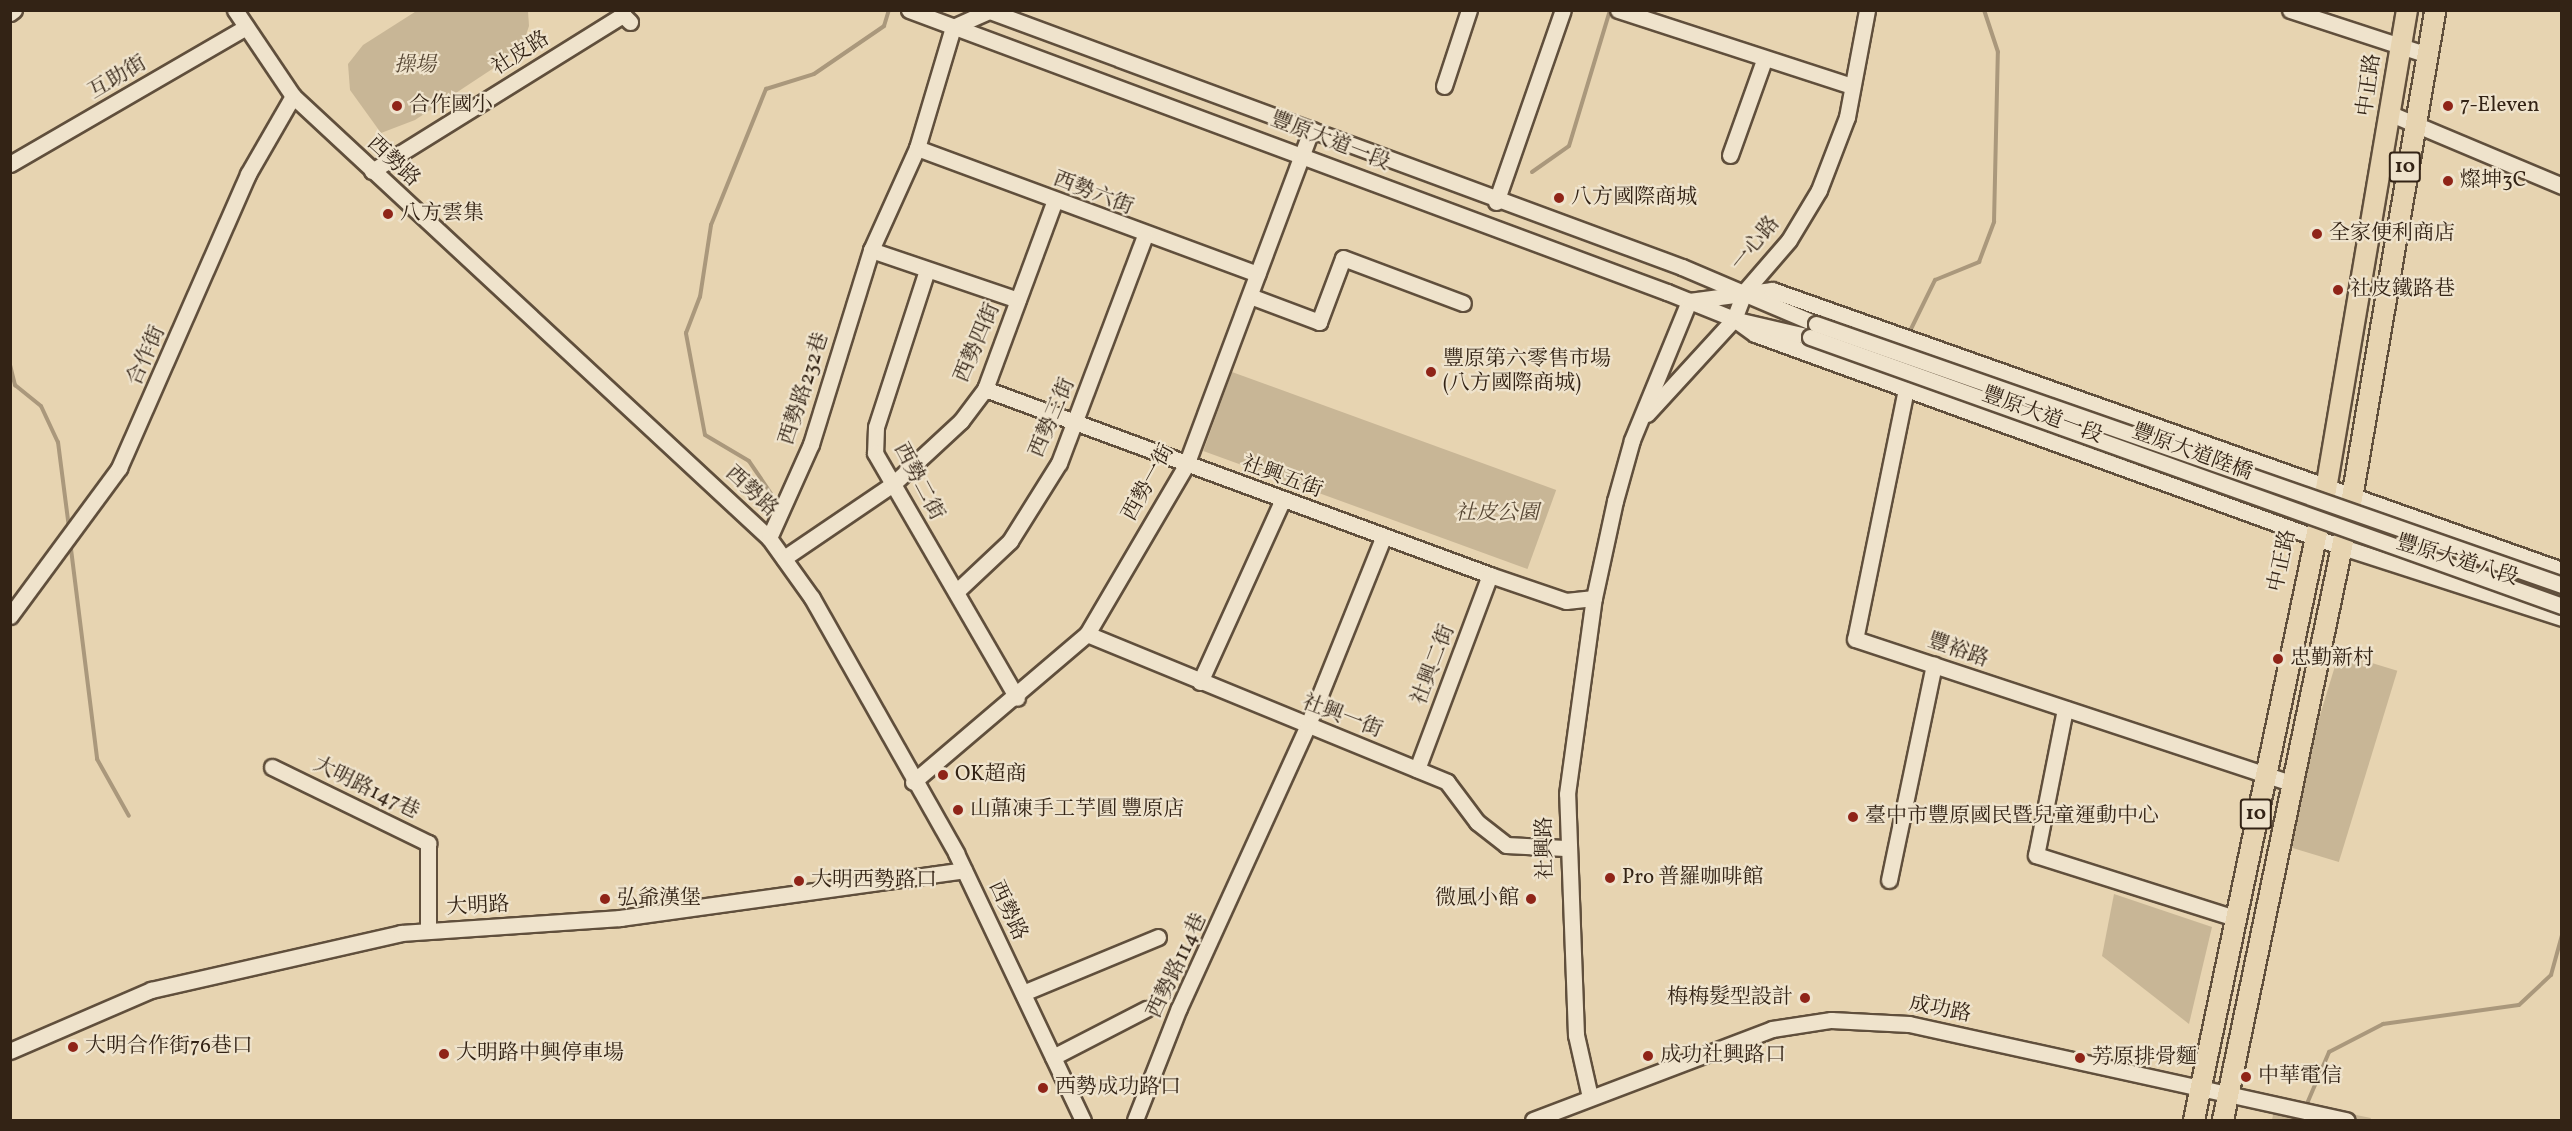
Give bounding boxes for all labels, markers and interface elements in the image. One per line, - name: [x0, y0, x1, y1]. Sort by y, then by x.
- street label: 社皮路: [488, 27, 554, 81]
- street label: 互助街: [85, 51, 151, 105]
- street label: 中正路: [2353, 52, 2387, 118]
- park label: 操場: [394, 53, 436, 79]
- place label: 合作國小: [409, 93, 493, 119]
- place label: 7-Eleven: [2460, 93, 2540, 119]
- marker: 合作國小: [390, 99, 404, 113]
- marker: 7-Eleven: [2441, 99, 2455, 113]
- street label: 豐原大道一段: [1267, 108, 1393, 176]
- street label: 西勢路: [361, 131, 425, 193]
- road number: 10: [2388, 150, 2422, 184]
- street label: 西勢六街: [1049, 167, 1137, 221]
- place label: 燦坤3C: [2460, 168, 2526, 194]
- marker: 燦坤3C: [2441, 174, 2455, 188]
- place label: 八方國際商城: [1571, 185, 1697, 211]
- marker: 八方國際商城: [1552, 191, 1566, 205]
- place label: 八方雲集: [400, 201, 484, 227]
- marker: 八方雲集: [381, 207, 395, 221]
- street label: 一心路: [1726, 212, 1786, 276]
- place label: 全家便利商店: [2329, 221, 2455, 247]
- marker: 全家便利商店: [2310, 227, 2324, 241]
- place label: 社皮鐵路巷: [2350, 277, 2455, 303]
- marker: 社皮鐵路巷: [2331, 283, 2345, 297]
- street label: 西勢四街: [950, 299, 1006, 387]
- street label: 合作街: [123, 322, 171, 390]
- street label: 西勢路232巷: [775, 330, 835, 448]
- place label: 豐原第六零售市場 (八方國際商城): [1443, 347, 1611, 397]
- marker: 豐原第六零售市場 (八方國際商城): [1424, 365, 1438, 379]
- street label: 西勢三街: [1025, 374, 1081, 462]
- street label: 豐原大道一段: [1978, 383, 2106, 449]
- street label: 豐原大道陸橋: [2128, 420, 2256, 486]
- street label: 西勢二街: [887, 439, 949, 525]
- street label: 西勢一街: [1118, 440, 1180, 526]
- street label: 社興五街: [1238, 452, 1326, 504]
- street label: 西勢路: [719, 461, 783, 523]
- park label: 社皮公園: [1455, 501, 1539, 527]
- street label: 中正路: [2264, 528, 2302, 594]
- street label: 豐原大道八段: [2393, 531, 2521, 591]
- street label: 社興二街: [1407, 621, 1461, 709]
- street label: 豐裕路: [1924, 629, 1992, 673]
- place label: 忠勤新村: [2290, 646, 2374, 672]
- marker: 忠勤新村: [2271, 652, 2285, 666]
- street label: 社興一街: [1298, 690, 1386, 744]
- street label: 大明路147巷: [309, 752, 423, 826]
- place label: OK超商: [955, 762, 1027, 788]
- marker: OK超商: [936, 768, 950, 782]
- place label: 山薡凍手工芋圓 豐原店: [970, 797, 1184, 823]
- road number: 10: [2240, 797, 2272, 831]
- marker: 山薡凍手工芋圓 豐原店: [951, 803, 965, 817]
- place label: 臺中市豐原國民暨兒童運動中心: [1865, 804, 2159, 830]
- marker: 臺中市豐原國民暨兒童運動中心: [1846, 810, 1860, 824]
- street label: 社興路: [1533, 816, 1559, 880]
- place label: Pro 普羅咖啡館: [1622, 865, 1763, 891]
- place label: 大明西勢路口: [811, 868, 937, 894]
- marker: Pro 普羅咖啡館: [1603, 871, 1617, 885]
- marker: 大明西勢路口: [792, 874, 806, 888]
- street label: 西勢路: [982, 877, 1032, 945]
- place label: 弘爺漢堡: [617, 886, 701, 912]
- place label: 微風小館: [1435, 886, 1519, 912]
- marker: 弘爺漢堡: [598, 892, 612, 906]
- marker: 微風小館: [1524, 892, 1538, 906]
- street label: 大明路: [446, 893, 510, 921]
- street label: 西勢路114巷: [1143, 910, 1213, 1022]
- place label: 梅梅髮型設計: [1667, 985, 1793, 1011]
- marker: 梅梅髮型設計: [1798, 991, 1812, 1005]
- street label: 成功路: [1907, 992, 1973, 1028]
- place label: 大明合作街76巷口: [85, 1034, 253, 1060]
- marker: 大明合作街76巷口: [66, 1040, 80, 1054]
- place label: 大明路中興停車場: [456, 1041, 624, 1067]
- place label: 成功社興路口: [1660, 1043, 1786, 1069]
- place label: 芳原排骨麵: [2092, 1045, 2197, 1071]
- marker: 大明路中興停車場: [437, 1047, 451, 1061]
- marker: 成功社興路口: [1641, 1049, 1655, 1063]
- marker: 芳原排骨麵: [2073, 1051, 2087, 1065]
- place label: 中華電信: [2258, 1064, 2342, 1090]
- marker: 中華電信: [2239, 1070, 2253, 1084]
- place label: 西勢成功路口: [1055, 1075, 1181, 1101]
- marker: 西勢成功路口: [1036, 1081, 1050, 1095]

